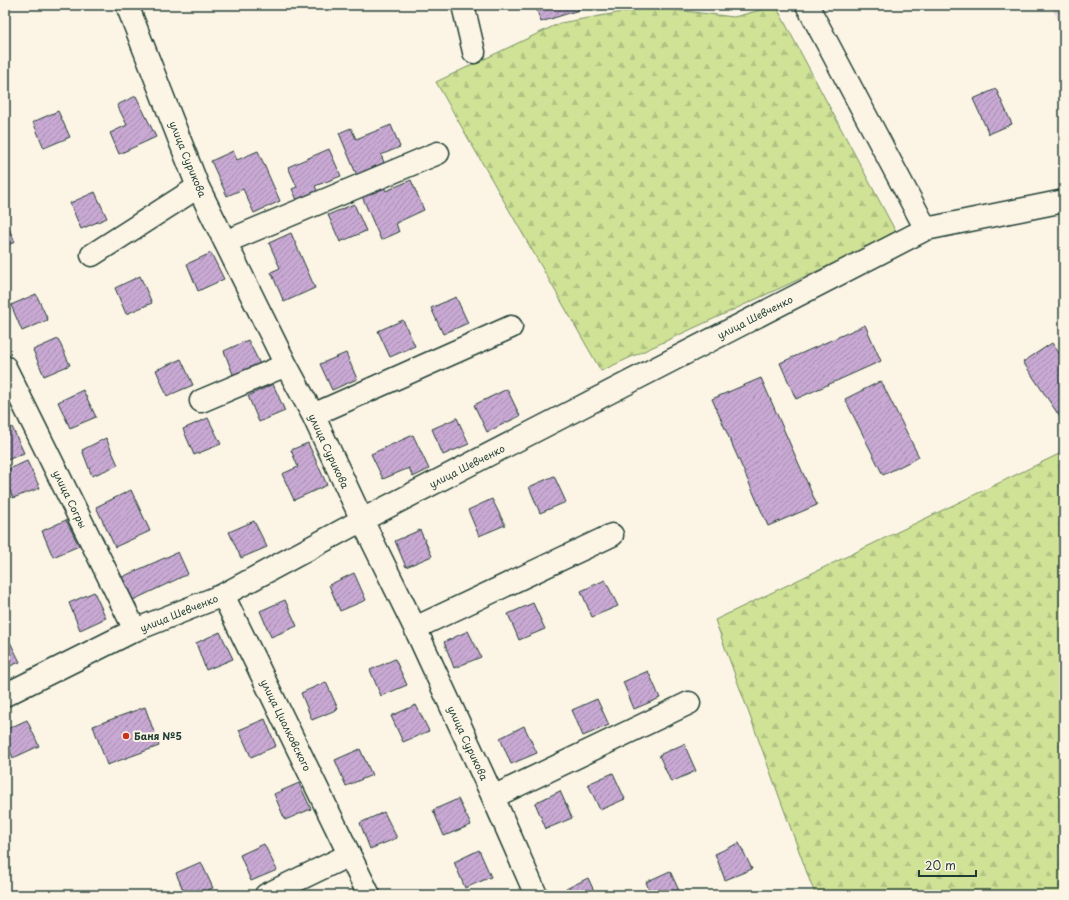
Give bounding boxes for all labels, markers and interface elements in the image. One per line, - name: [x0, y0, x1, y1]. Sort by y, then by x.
- street label: улица Сурикова: [165, 118, 211, 200]
- street label: улица Шевченко: [714, 291, 795, 342]
- street label: улица Сурикова: [305, 411, 354, 492]
- street label: улица Шевченко: [426, 440, 507, 491]
- street label: улица Согры: [50, 467, 91, 530]
- street label: улица Шевченко: [138, 590, 220, 635]
- street label: улица Циолковского: [258, 676, 315, 774]
- street label: улица Сурикова: [444, 703, 493, 784]
- place label: Баня №5: [134, 728, 182, 743]
- marker: Баня №5: [121, 731, 131, 741]
- scale bar: [919, 852, 976, 878]
- text: 20 m: [925, 856, 956, 874]

